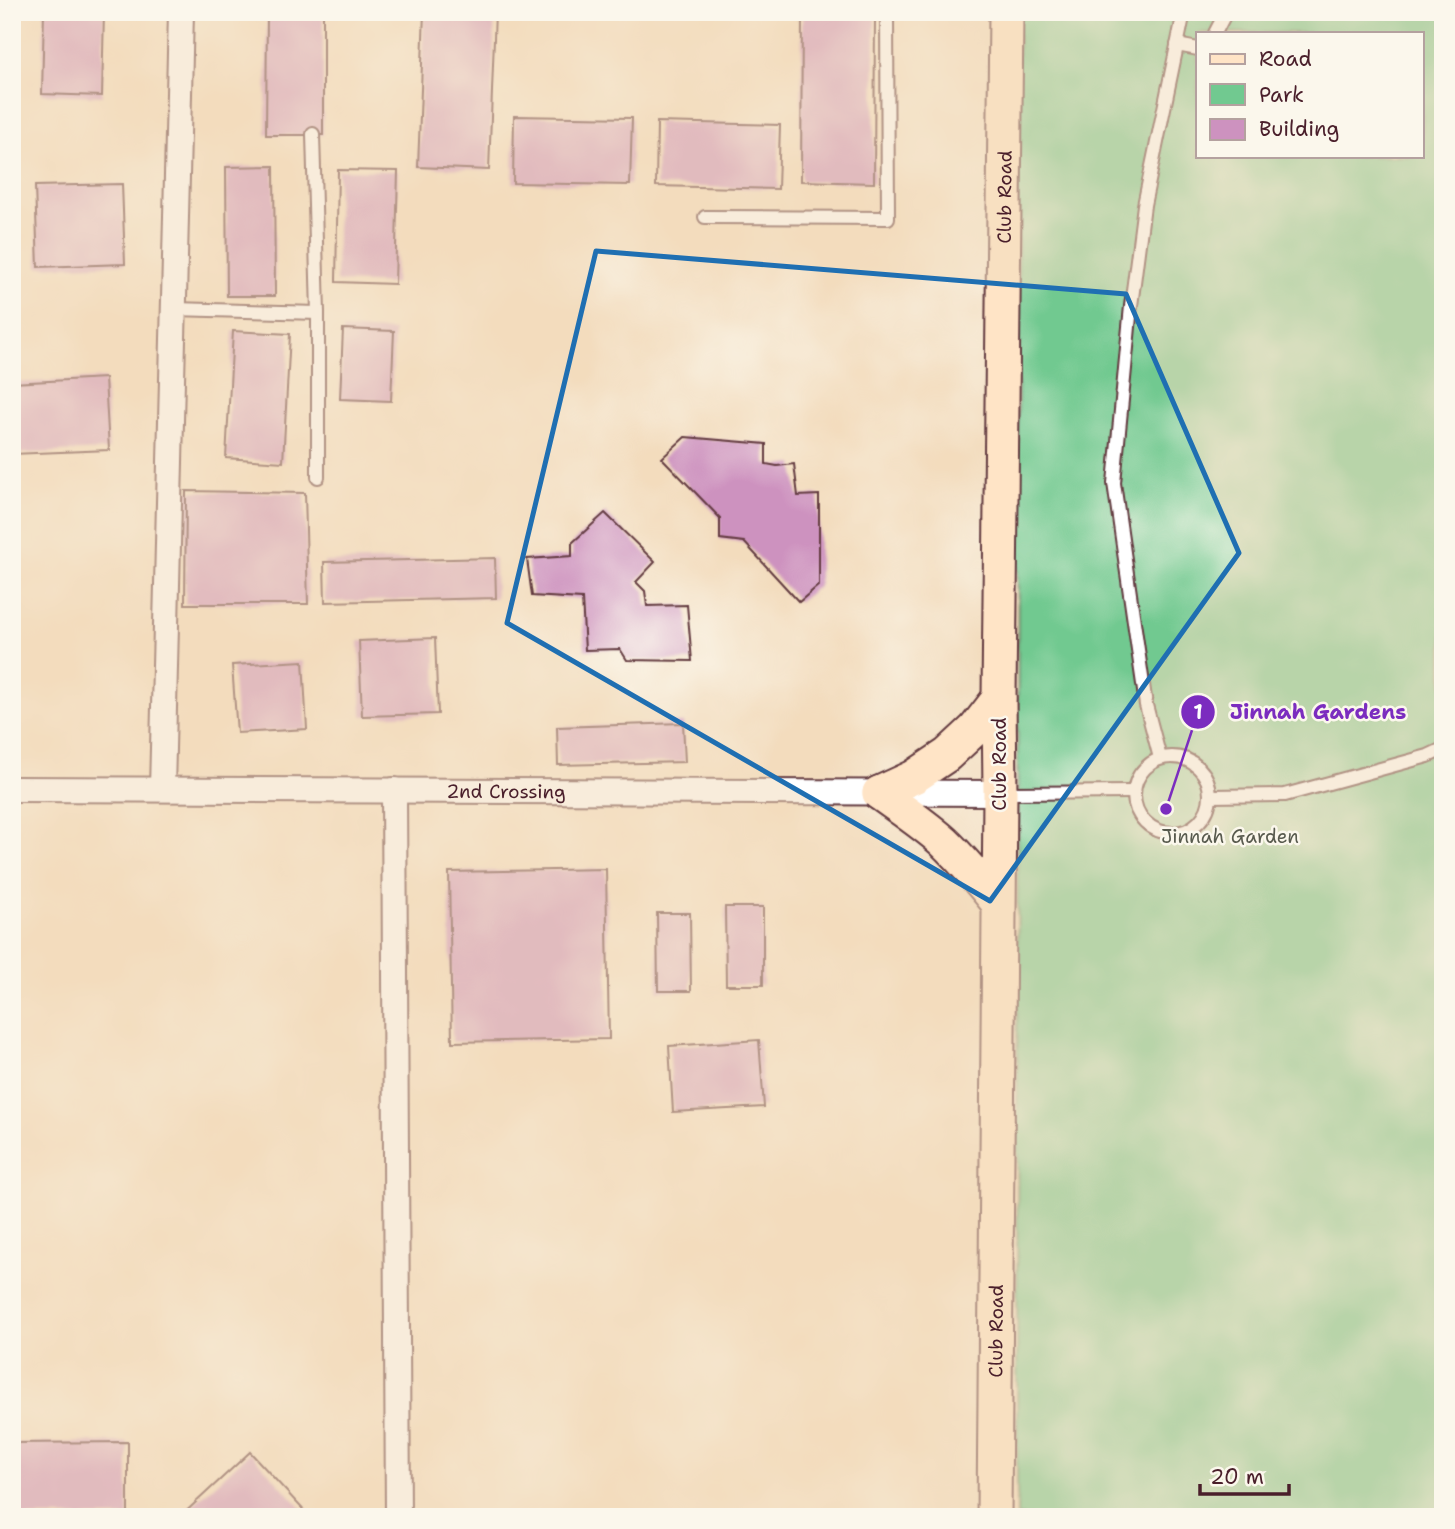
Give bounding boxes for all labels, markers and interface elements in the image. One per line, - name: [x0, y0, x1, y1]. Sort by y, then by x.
- legend: [1196, 32, 1424, 158]
- text: Road: [1259, 45, 1312, 73]
- text: Park: [1259, 81, 1304, 109]
- text: Building: [1259, 115, 1339, 143]
- street label: Club Road: [991, 150, 1017, 244]
- callout: Jinnah Gardens: [1181, 691, 1421, 733]
- text: 1: [1193, 698, 1203, 726]
- text: Jinnah Gardens: [1230, 698, 1406, 726]
- street label: Club Road: [987, 717, 1012, 811]
- street label: 2nd Crossing: [446, 778, 566, 804]
- park label: Jinnah Garden: [1161, 824, 1299, 849]
- street label: Club Road: [983, 1284, 1008, 1378]
- scale bar: [1200, 1452, 1289, 1496]
- text: 20 m: [1210, 1463, 1264, 1491]

